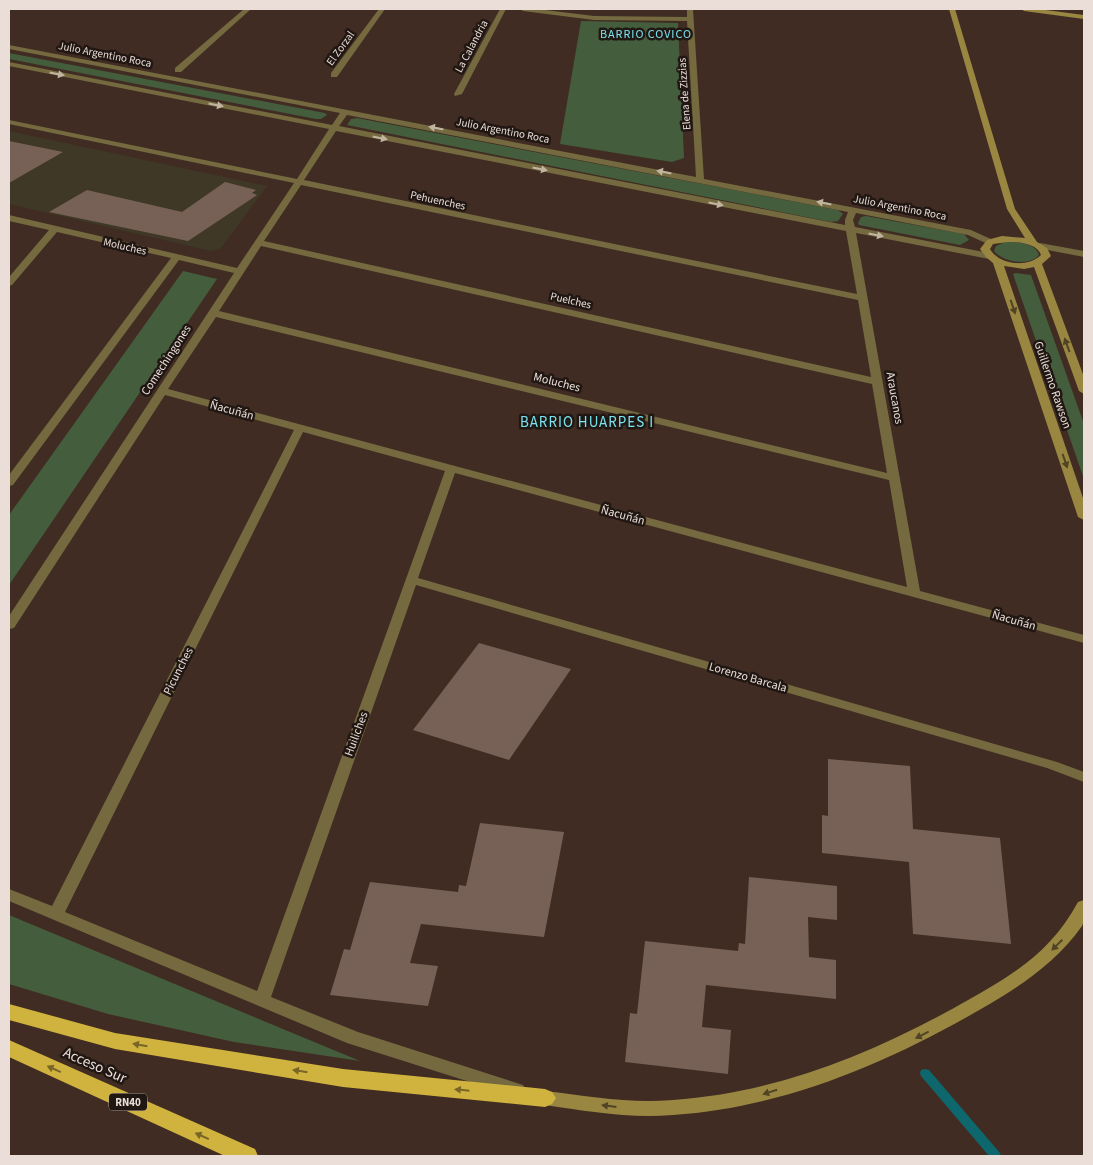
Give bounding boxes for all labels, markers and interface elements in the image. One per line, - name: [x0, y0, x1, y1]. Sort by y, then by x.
- street label: La Calandria: [451, 17, 492, 75]
- district label: BARRIO COVICO: [600, 26, 692, 43]
- street label: El Zorzal: [323, 28, 358, 68]
- street label: Julio Argentino Roca: [57, 38, 153, 71]
- street label: Elena de Zizzias: [674, 57, 695, 131]
- one-way arrow: [49, 70, 65, 78]
- one-way arrow: [208, 101, 224, 109]
- street label: Julio Argentino Roca: [455, 114, 551, 147]
- one-way arrow: [428, 124, 444, 132]
- one-way arrow: [373, 134, 389, 142]
- one-way arrow: [532, 165, 547, 173]
- one-way arrow: [657, 168, 672, 176]
- street label: Pehuenches: [409, 187, 467, 214]
- street label: Julio Argentino Roca: [852, 191, 948, 224]
- one-way arrow: [815, 199, 831, 207]
- one-way arrow: [709, 200, 724, 208]
- one-way arrow: [868, 231, 883, 239]
- street label: Moluches: [102, 234, 148, 259]
- street label: Puelches: [549, 289, 593, 313]
- one-way arrow: [1010, 299, 1017, 314]
- street label: Comechingones: [137, 322, 196, 399]
- one-way arrow: [1063, 337, 1071, 352]
- street label: Guillermo Rawson: [1030, 339, 1075, 431]
- street label: Moluches: [532, 368, 582, 397]
- street label: Araucanos: [882, 371, 907, 425]
- street label: Ñacuñán: [208, 396, 256, 425]
- district label: BARRIO HUARPES I: [520, 412, 654, 433]
- one-way arrow: [1062, 453, 1069, 468]
- street label: Ñacuñán: [599, 501, 647, 530]
- street label: Ñacuñán: [990, 606, 1038, 635]
- street label: Picunches: [159, 645, 198, 698]
- street label: Lorenzo Barcala: [707, 658, 789, 697]
- street label: Huiliches: [341, 710, 372, 759]
- one-way arrow: [1051, 939, 1063, 951]
- one-way arrow: [915, 1031, 929, 1039]
- one-way arrow: [132, 1040, 148, 1048]
- street label: Acceso Sur: [60, 1042, 131, 1089]
- one-way arrow: [47, 1064, 61, 1072]
- one-way arrow: [292, 1067, 308, 1075]
- one-way arrow: [454, 1086, 470, 1094]
- one-way arrow: [762, 1088, 777, 1096]
- road number: RN40: [109, 1094, 147, 1110]
- one-way arrow: [601, 1102, 617, 1110]
- one-way arrow: [195, 1132, 209, 1140]

